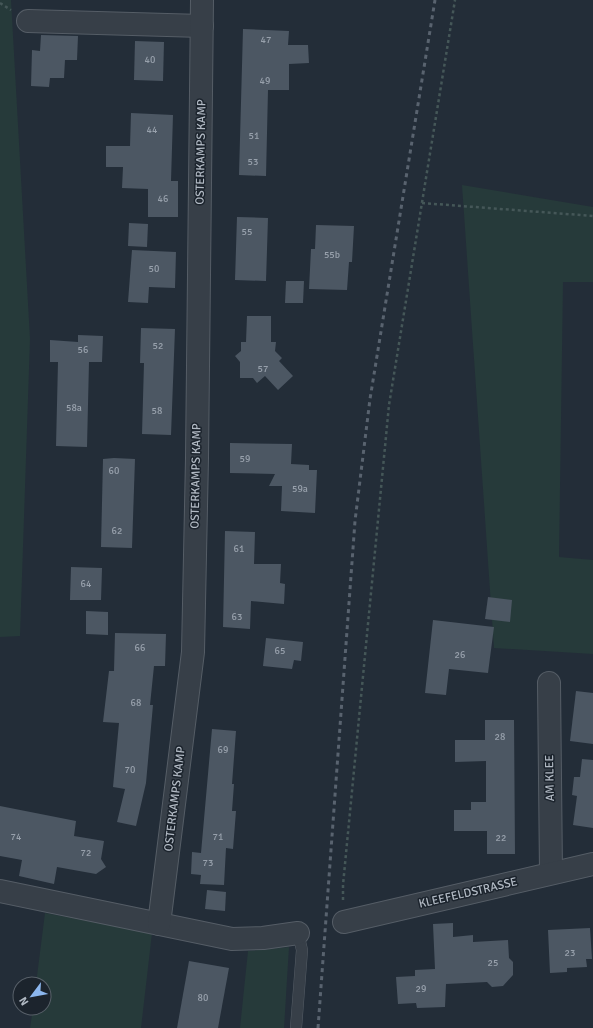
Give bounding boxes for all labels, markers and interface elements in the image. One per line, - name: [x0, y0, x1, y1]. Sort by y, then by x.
- house number: 47: [261, 34, 271, 46]
- house number: 40: [145, 54, 155, 66]
- house number: 49: [260, 75, 270, 87]
- street label: OSTERKAMPS KAMP: [193, 99, 209, 205]
- house number: 44: [147, 124, 158, 136]
- house number: 51: [249, 130, 259, 142]
- house number: 53: [248, 156, 258, 168]
- house number: 46: [158, 193, 168, 205]
- house number: 55: [242, 226, 252, 238]
- house number: 55b: [324, 249, 340, 261]
- house number: 50: [149, 263, 159, 275]
- house number: 52: [153, 340, 163, 352]
- house number: 56: [78, 344, 88, 356]
- house number: 57: [258, 363, 268, 375]
- house number: 58a: [66, 402, 82, 414]
- house number: 58: [152, 405, 162, 417]
- street label: OSTERKAMPS KAMP: [188, 423, 204, 529]
- house number: 59: [240, 453, 250, 465]
- house number: 60: [109, 465, 119, 477]
- house number: 59a: [292, 483, 308, 495]
- house number: 62: [112, 525, 122, 537]
- house number: 61: [234, 543, 244, 555]
- house number: 64: [81, 578, 92, 590]
- house number: 63: [232, 611, 242, 623]
- house number: 66: [135, 642, 145, 654]
- house number: 65: [275, 645, 285, 657]
- house number: 26: [455, 649, 465, 661]
- house number: 68: [131, 697, 141, 709]
- house number: 28: [495, 731, 505, 743]
- house number: 69: [218, 744, 228, 756]
- street label: OSTERKAMPS KAMP: [161, 746, 189, 852]
- street label: AM KLEE: [542, 754, 558, 801]
- house number: 70: [125, 764, 135, 776]
- house number: 74: [11, 831, 22, 843]
- house number: 71: [213, 831, 223, 843]
- house number: 22: [496, 832, 506, 844]
- house number: 72: [81, 847, 91, 859]
- house number: 73: [203, 857, 213, 869]
- street label: KLEEFELDSTRASSE: [417, 874, 519, 912]
- house number: 23: [565, 947, 575, 959]
- house number: 25: [488, 957, 498, 969]
- north arrow: [12, 976, 52, 1016]
- house number: 29: [416, 983, 426, 995]
- house number: 80: [198, 992, 208, 1004]
- text: N: [16, 994, 31, 1008]

